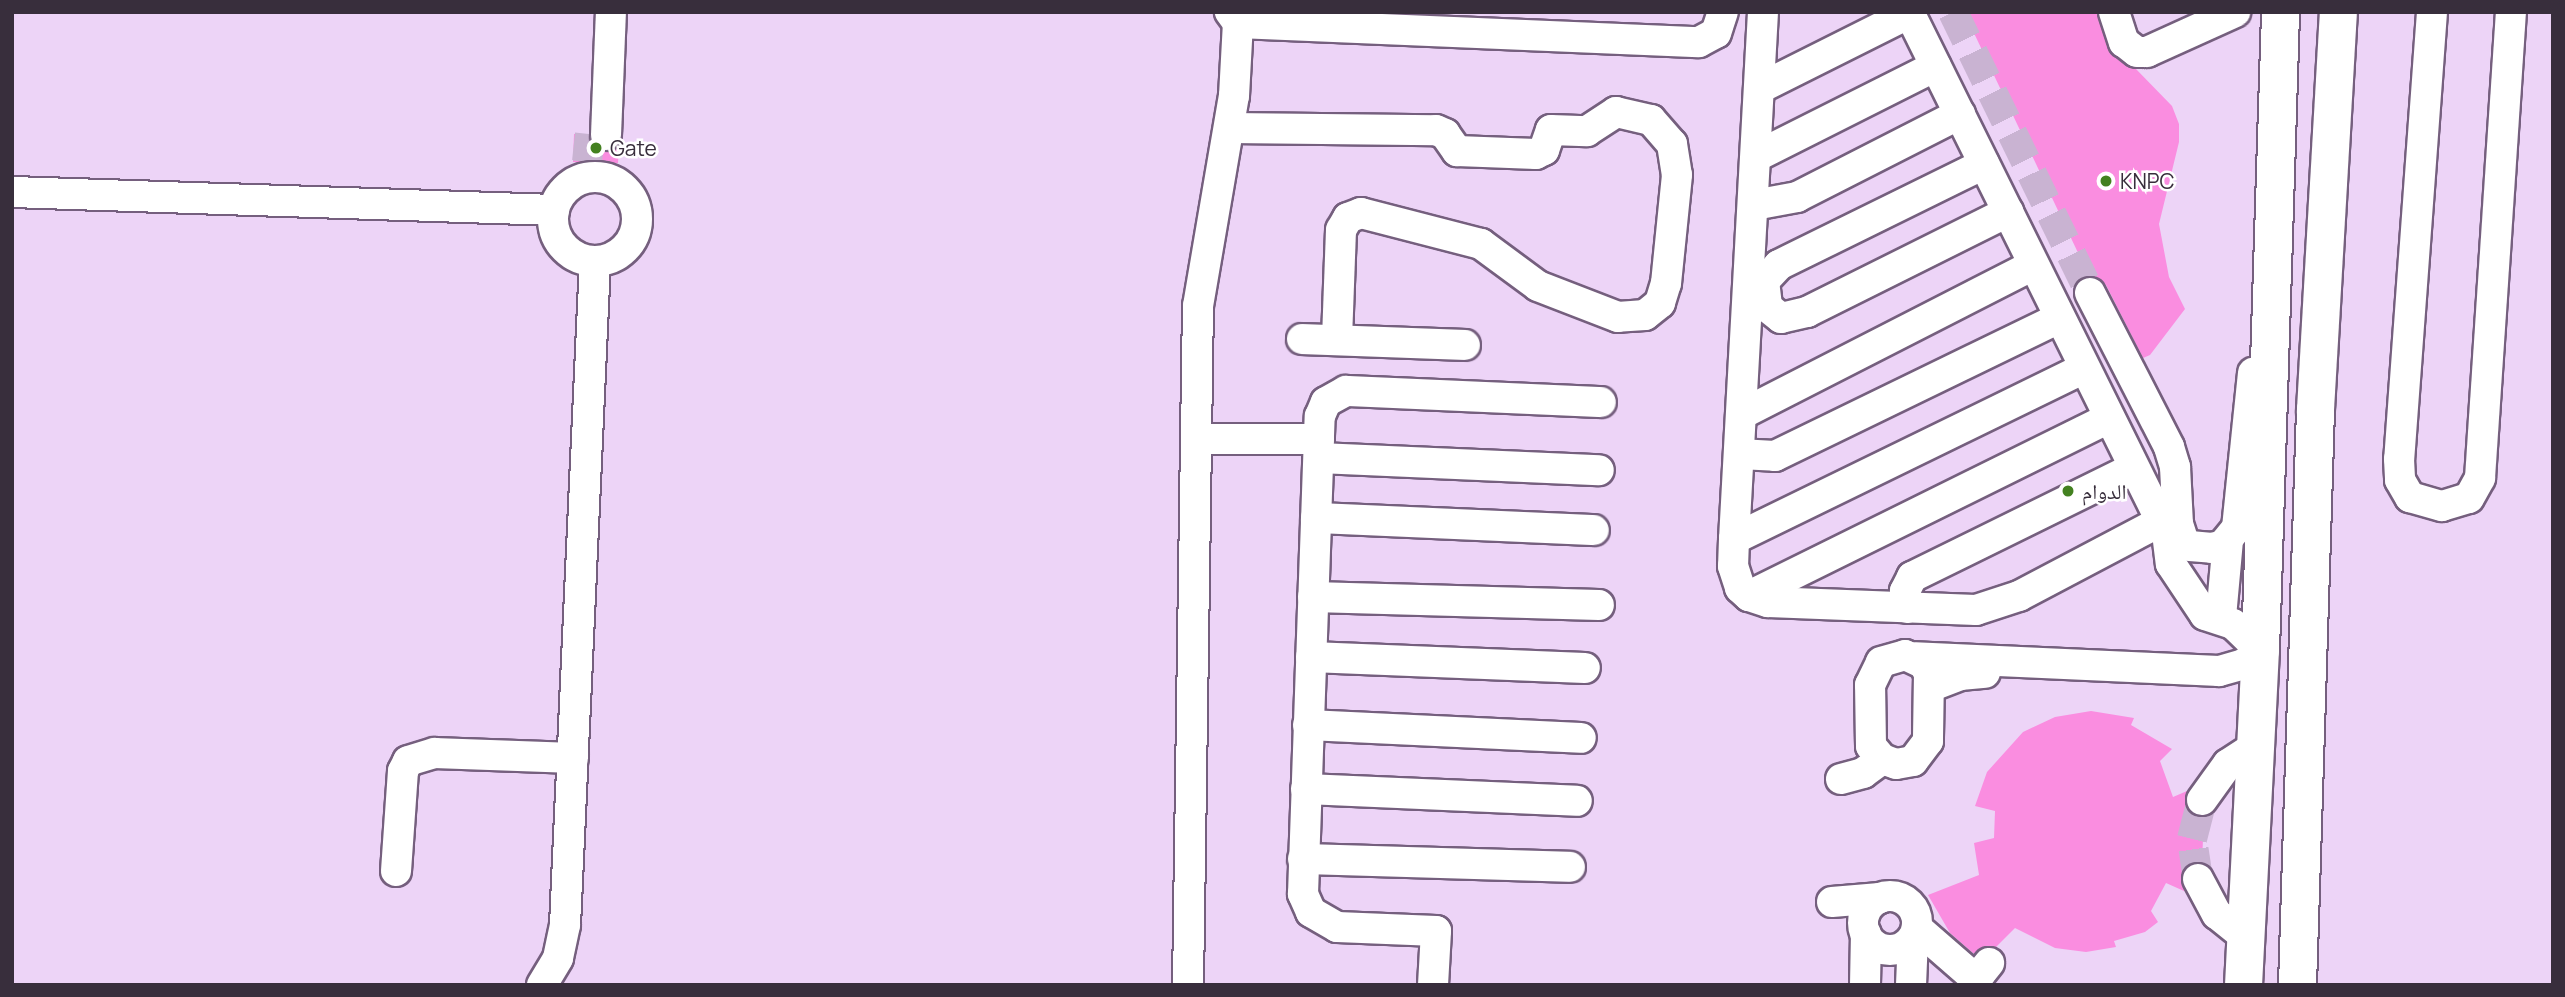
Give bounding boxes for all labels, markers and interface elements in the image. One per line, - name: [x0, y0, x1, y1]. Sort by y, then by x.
- place label: Gate: [610, 135, 657, 161]
- marker: Gate: [588, 140, 604, 156]
- place label: KNPC: [2120, 168, 2175, 194]
- marker: KNPC: [2098, 173, 2114, 189]
- place label: الدوام: [2082, 478, 2126, 504]
- marker: الدوام: [2060, 483, 2076, 499]

